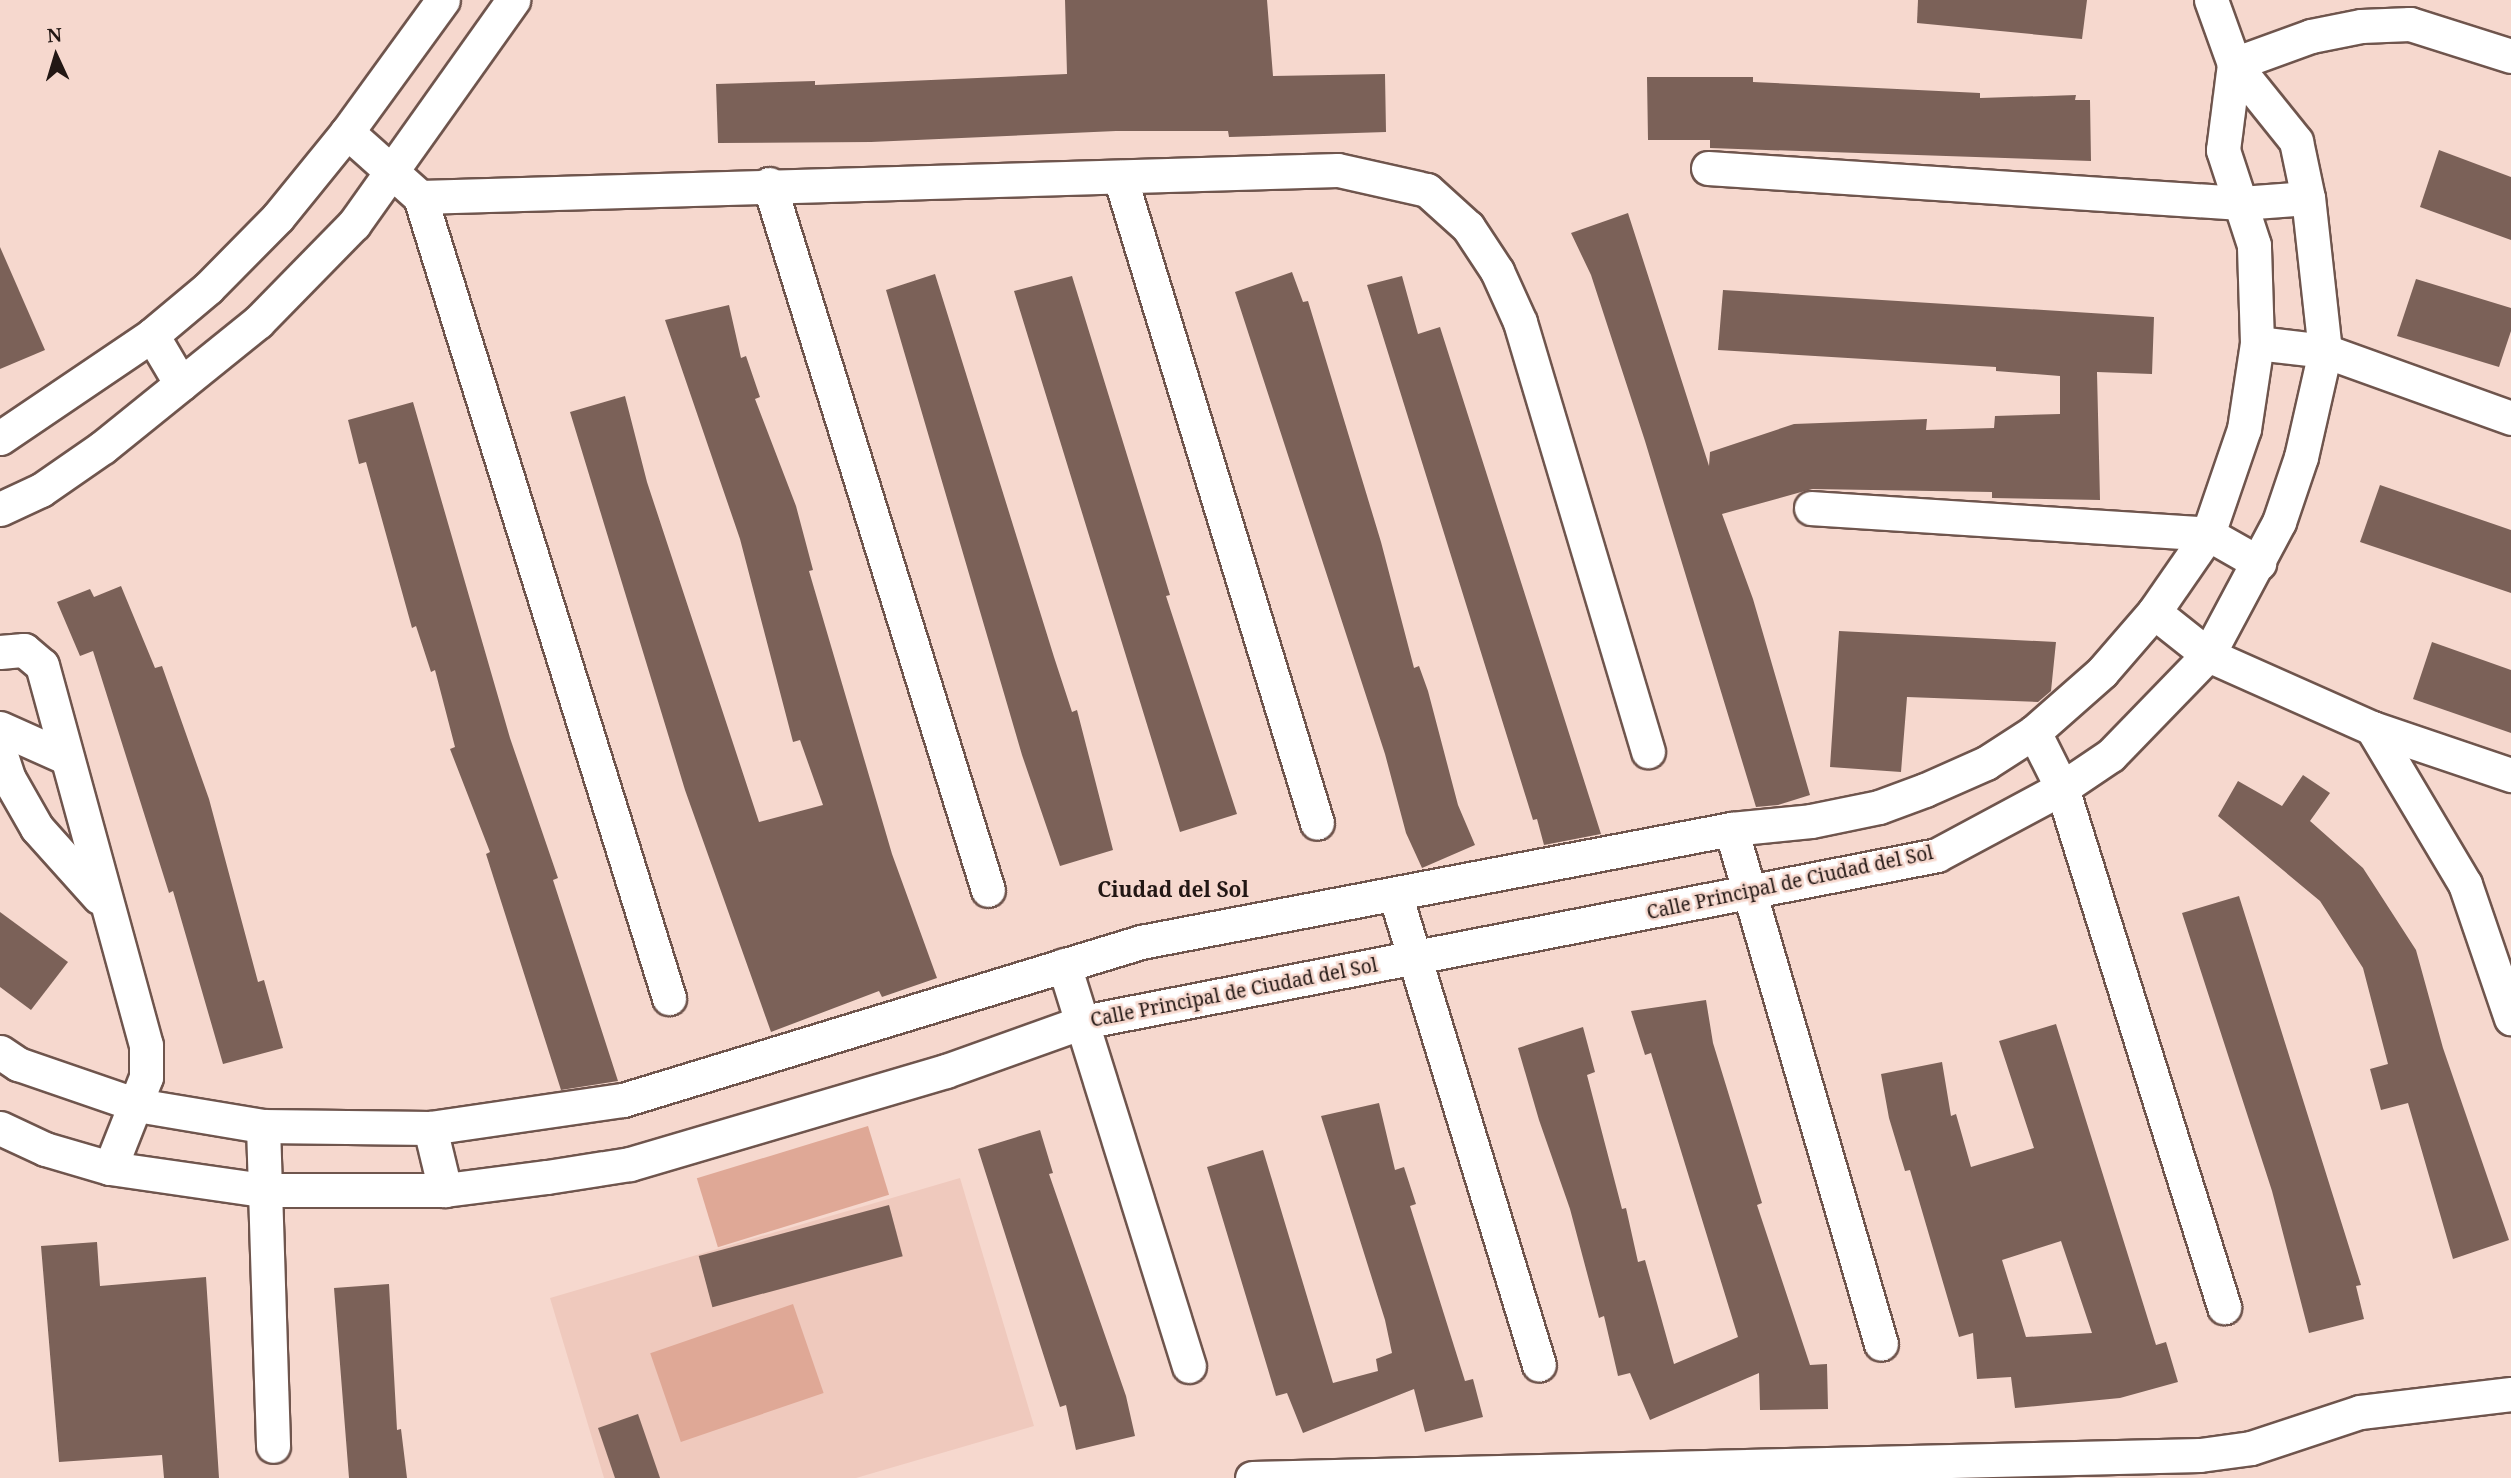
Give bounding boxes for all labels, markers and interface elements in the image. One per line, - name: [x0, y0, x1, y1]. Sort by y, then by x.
- north arrow: [21, 21, 91, 91]
- text: N: [46, 22, 63, 49]
- street label: Calle Principal de Ciudad del Sol: [1645, 841, 1935, 925]
- district label: Ciudad del Sol: [1097, 876, 1249, 902]
- street label: Calle Principal de Ciudad del Sol: [1088, 954, 1380, 1032]

